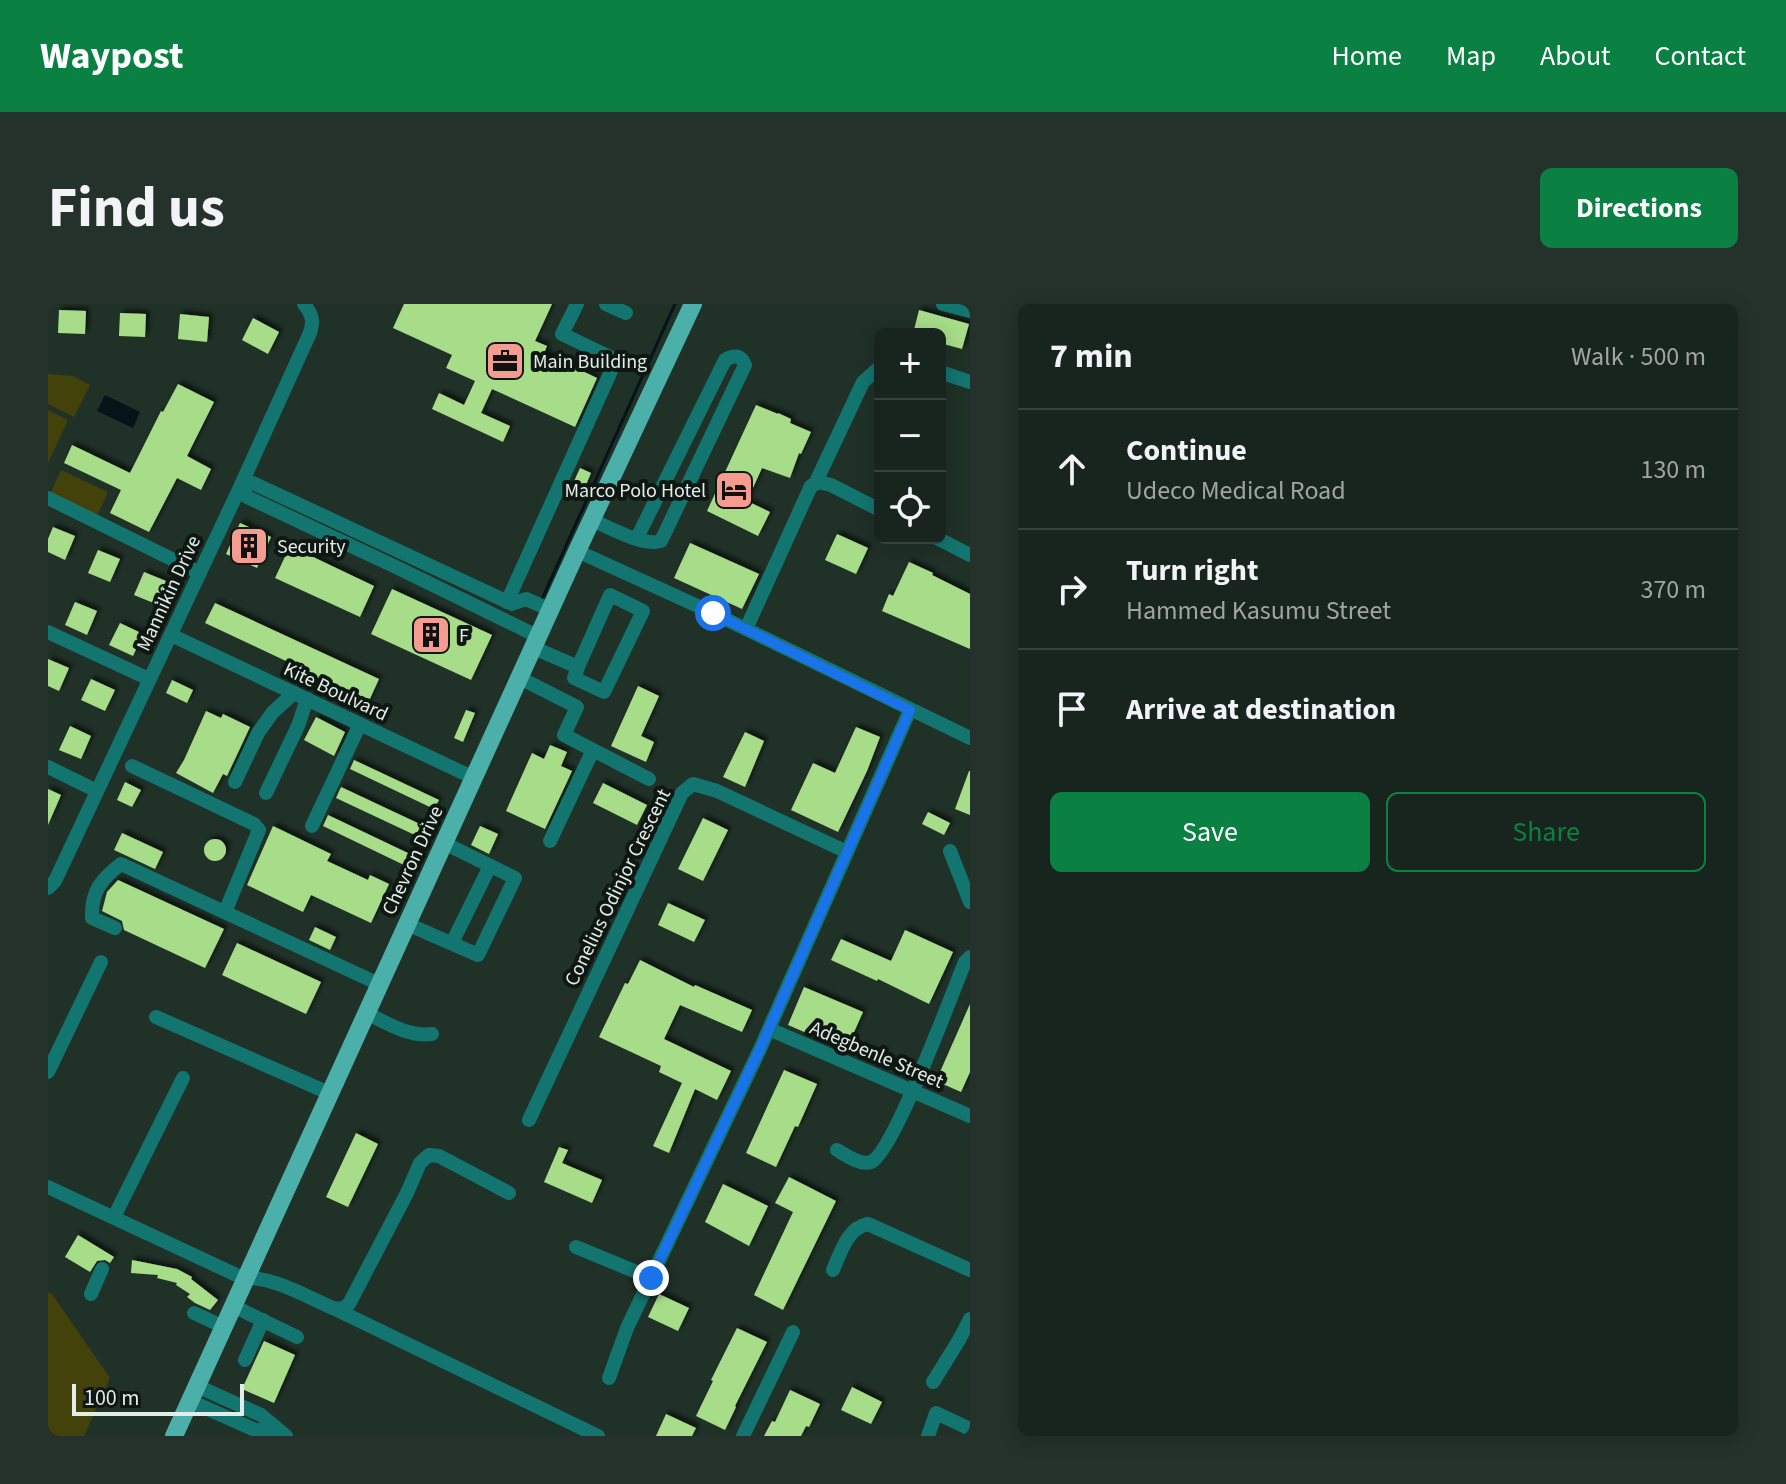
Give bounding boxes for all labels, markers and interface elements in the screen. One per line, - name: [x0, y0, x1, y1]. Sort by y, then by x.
- text: Waypost: [40, 29, 184, 83]
- text: Home: [1331, 36, 1402, 76]
- text: Map: [1446, 36, 1496, 76]
- text: About: [1540, 36, 1611, 76]
- text: Contact: [1655, 36, 1746, 76]
- button: Directions: [1540, 168, 1738, 248]
- text: Find us: [48, 169, 225, 248]
- map controls: [874, 328, 946, 544]
- button: +: [874, 328, 946, 400]
- text: 7 min: [1050, 332, 1133, 381]
- text: Walk · 500 m: [1571, 338, 1706, 375]
- office icon: Main Building: [484, 340, 526, 382]
- place label: Main Building: [533, 348, 647, 376]
- button: −: [874, 400, 946, 472]
- text: Continue: [1126, 429, 1247, 472]
- icon: ahead: [1050, 447, 1094, 491]
- text: 130 m: [1640, 451, 1706, 488]
- hotel icon: Marco Polo Hotel: [713, 469, 755, 511]
- button: locate: [874, 472, 946, 544]
- text: Udeco Medical Road: [1126, 472, 1346, 509]
- place label: Marco Polo Hotel: [564, 477, 706, 505]
- building icon: Security: [228, 525, 270, 567]
- street label: Mannikin Drive: [130, 531, 208, 656]
- place label: Security: [277, 533, 346, 561]
- text: Turn right: [1126, 549, 1258, 592]
- icon: right: [1050, 567, 1094, 611]
- text: 370 m: [1640, 571, 1706, 608]
- text: Hammed Kasumu Street: [1126, 592, 1391, 629]
- route start: [695, 595, 731, 631]
- building icon: F: [410, 614, 452, 656]
- place label: F: [459, 622, 469, 650]
- street label: Kite Boulvard: [279, 655, 392, 728]
- icon: arrive: [1050, 687, 1094, 731]
- text: Arrive at destination: [1126, 688, 1396, 731]
- street label: Conelius Odinjor Crescent: [558, 784, 678, 991]
- button: Save: [1050, 792, 1370, 872]
- button: Share: [1386, 792, 1706, 872]
- street label: Chevron Drive: [375, 801, 450, 920]
- street label: Adegbenle Street: [805, 1014, 948, 1096]
- route end: [633, 1260, 669, 1296]
- scale bar: [72, 1380, 244, 1416]
- text: 100 m: [84, 1382, 139, 1414]

